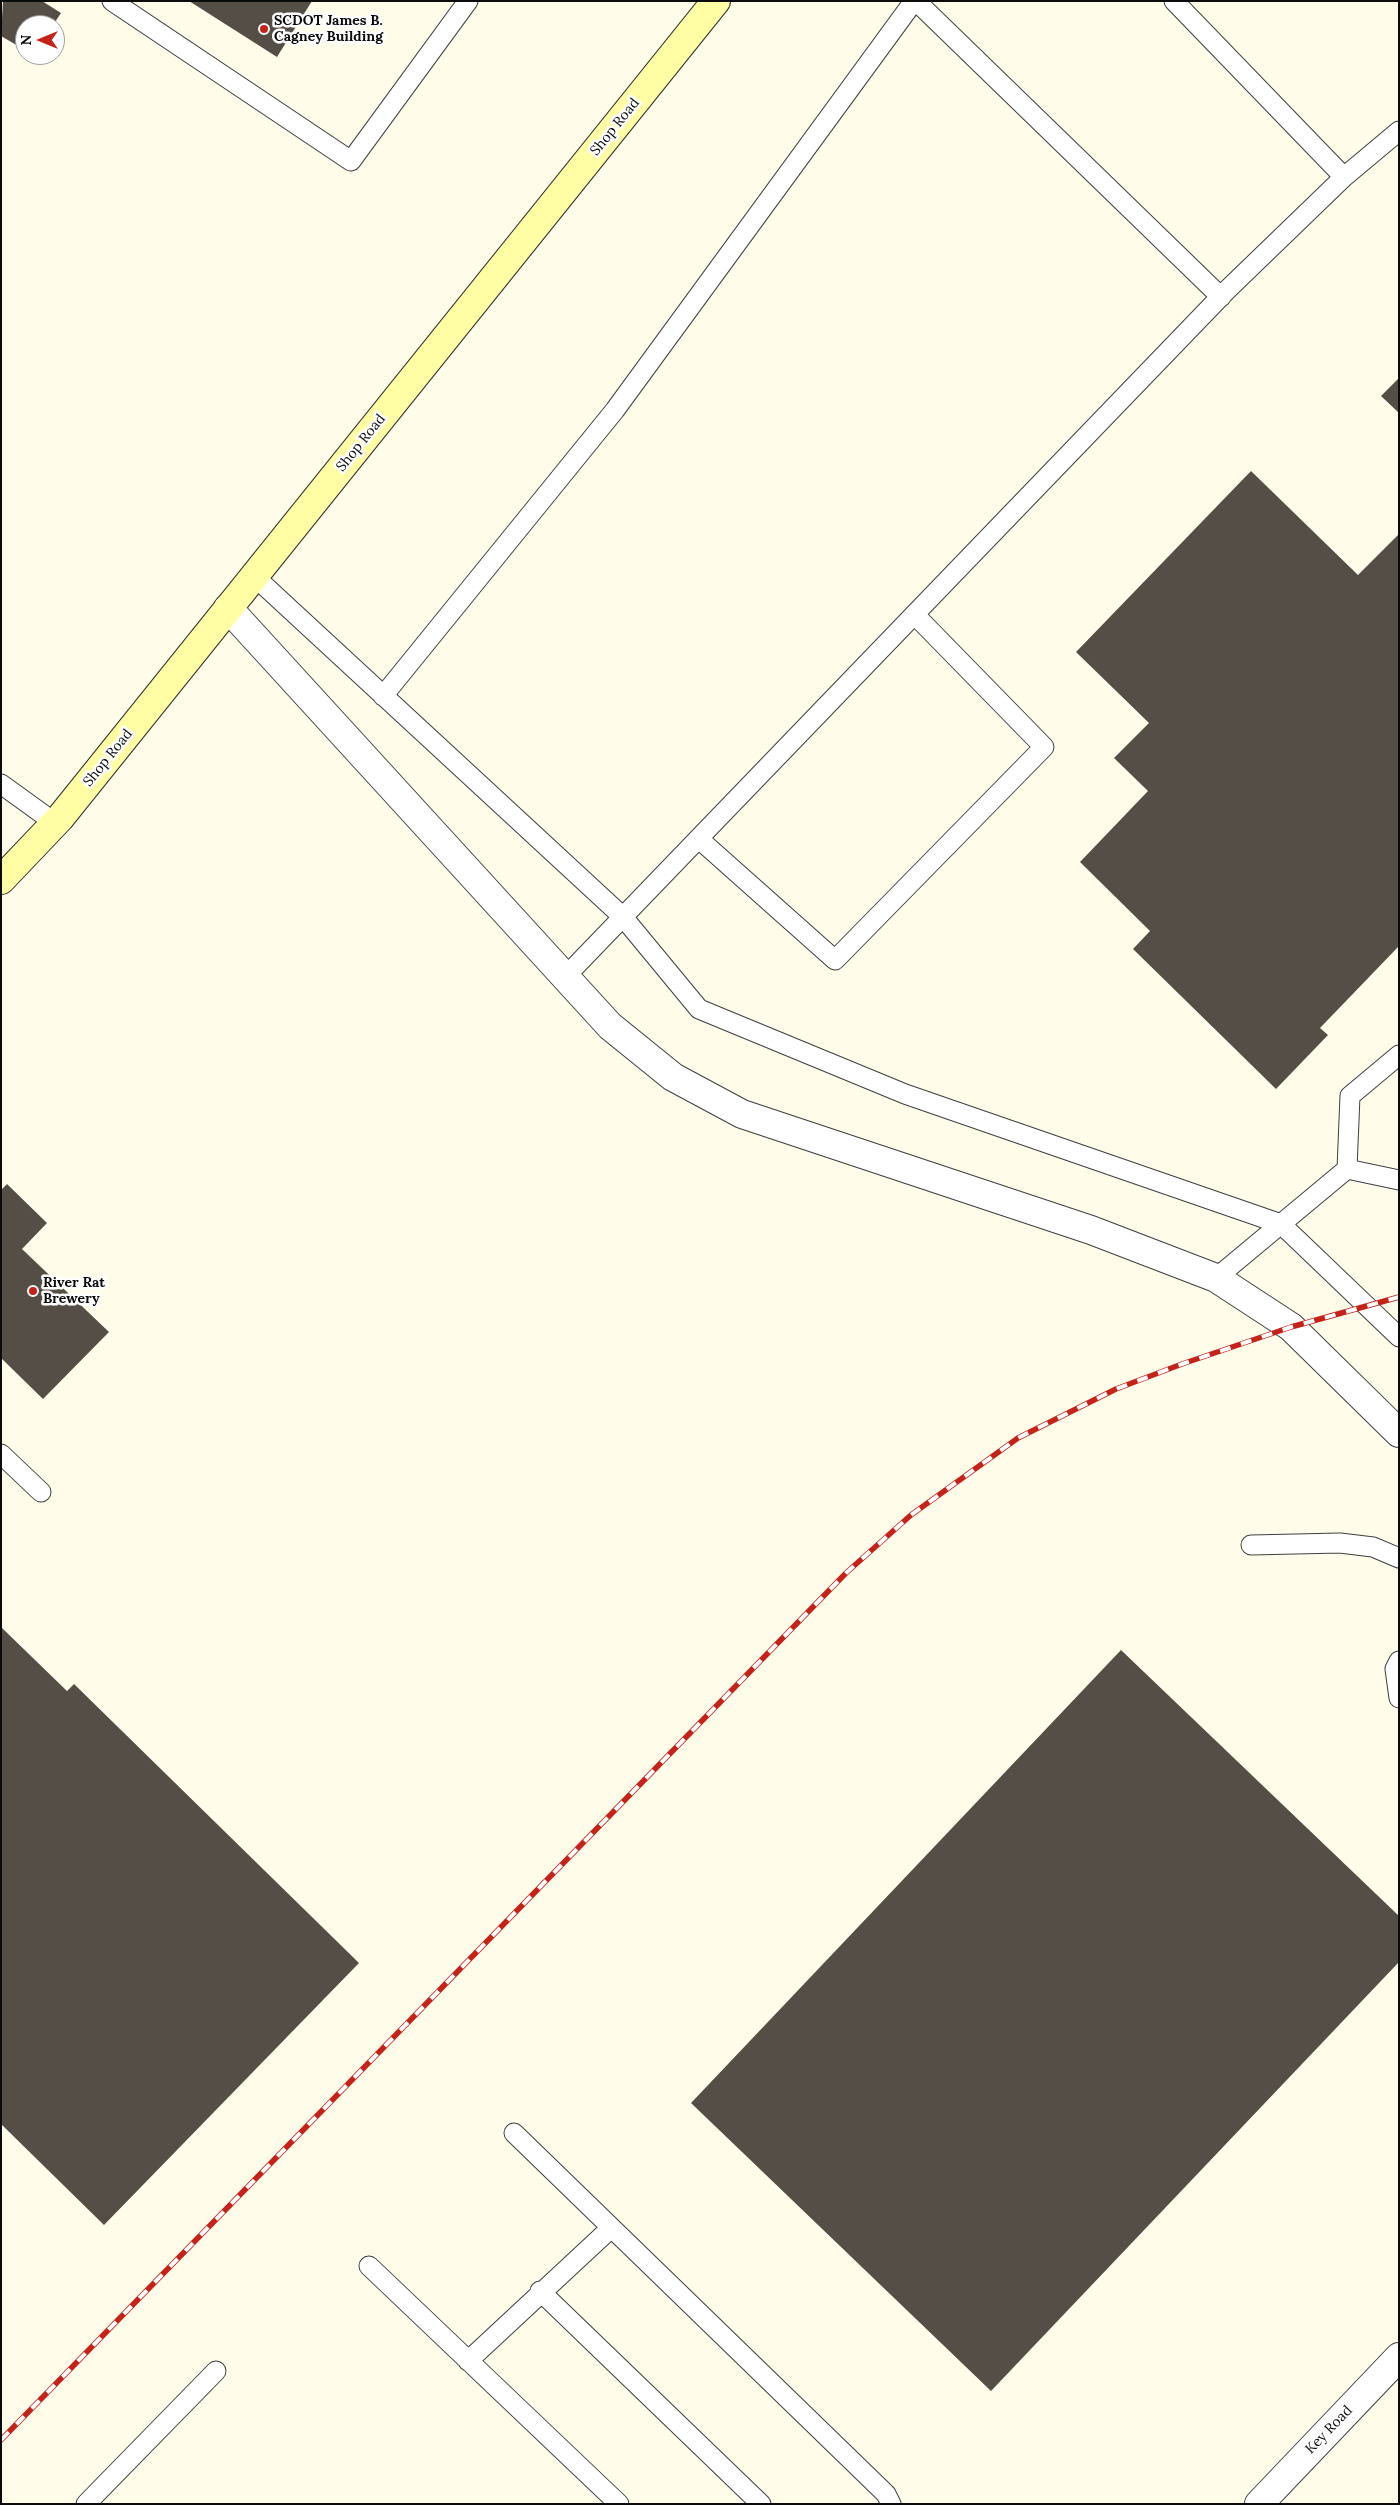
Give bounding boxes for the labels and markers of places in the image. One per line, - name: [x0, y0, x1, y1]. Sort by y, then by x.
- place label: SCDOT James B. Cagney Building: [274, 13, 383, 46]
- marker: SCDOT James B. Cagney Building: [258, 23, 270, 35]
- place label: River Rat Brewery: [43, 1275, 105, 1308]
- marker: River Rat Brewery: [27, 1285, 39, 1297]

